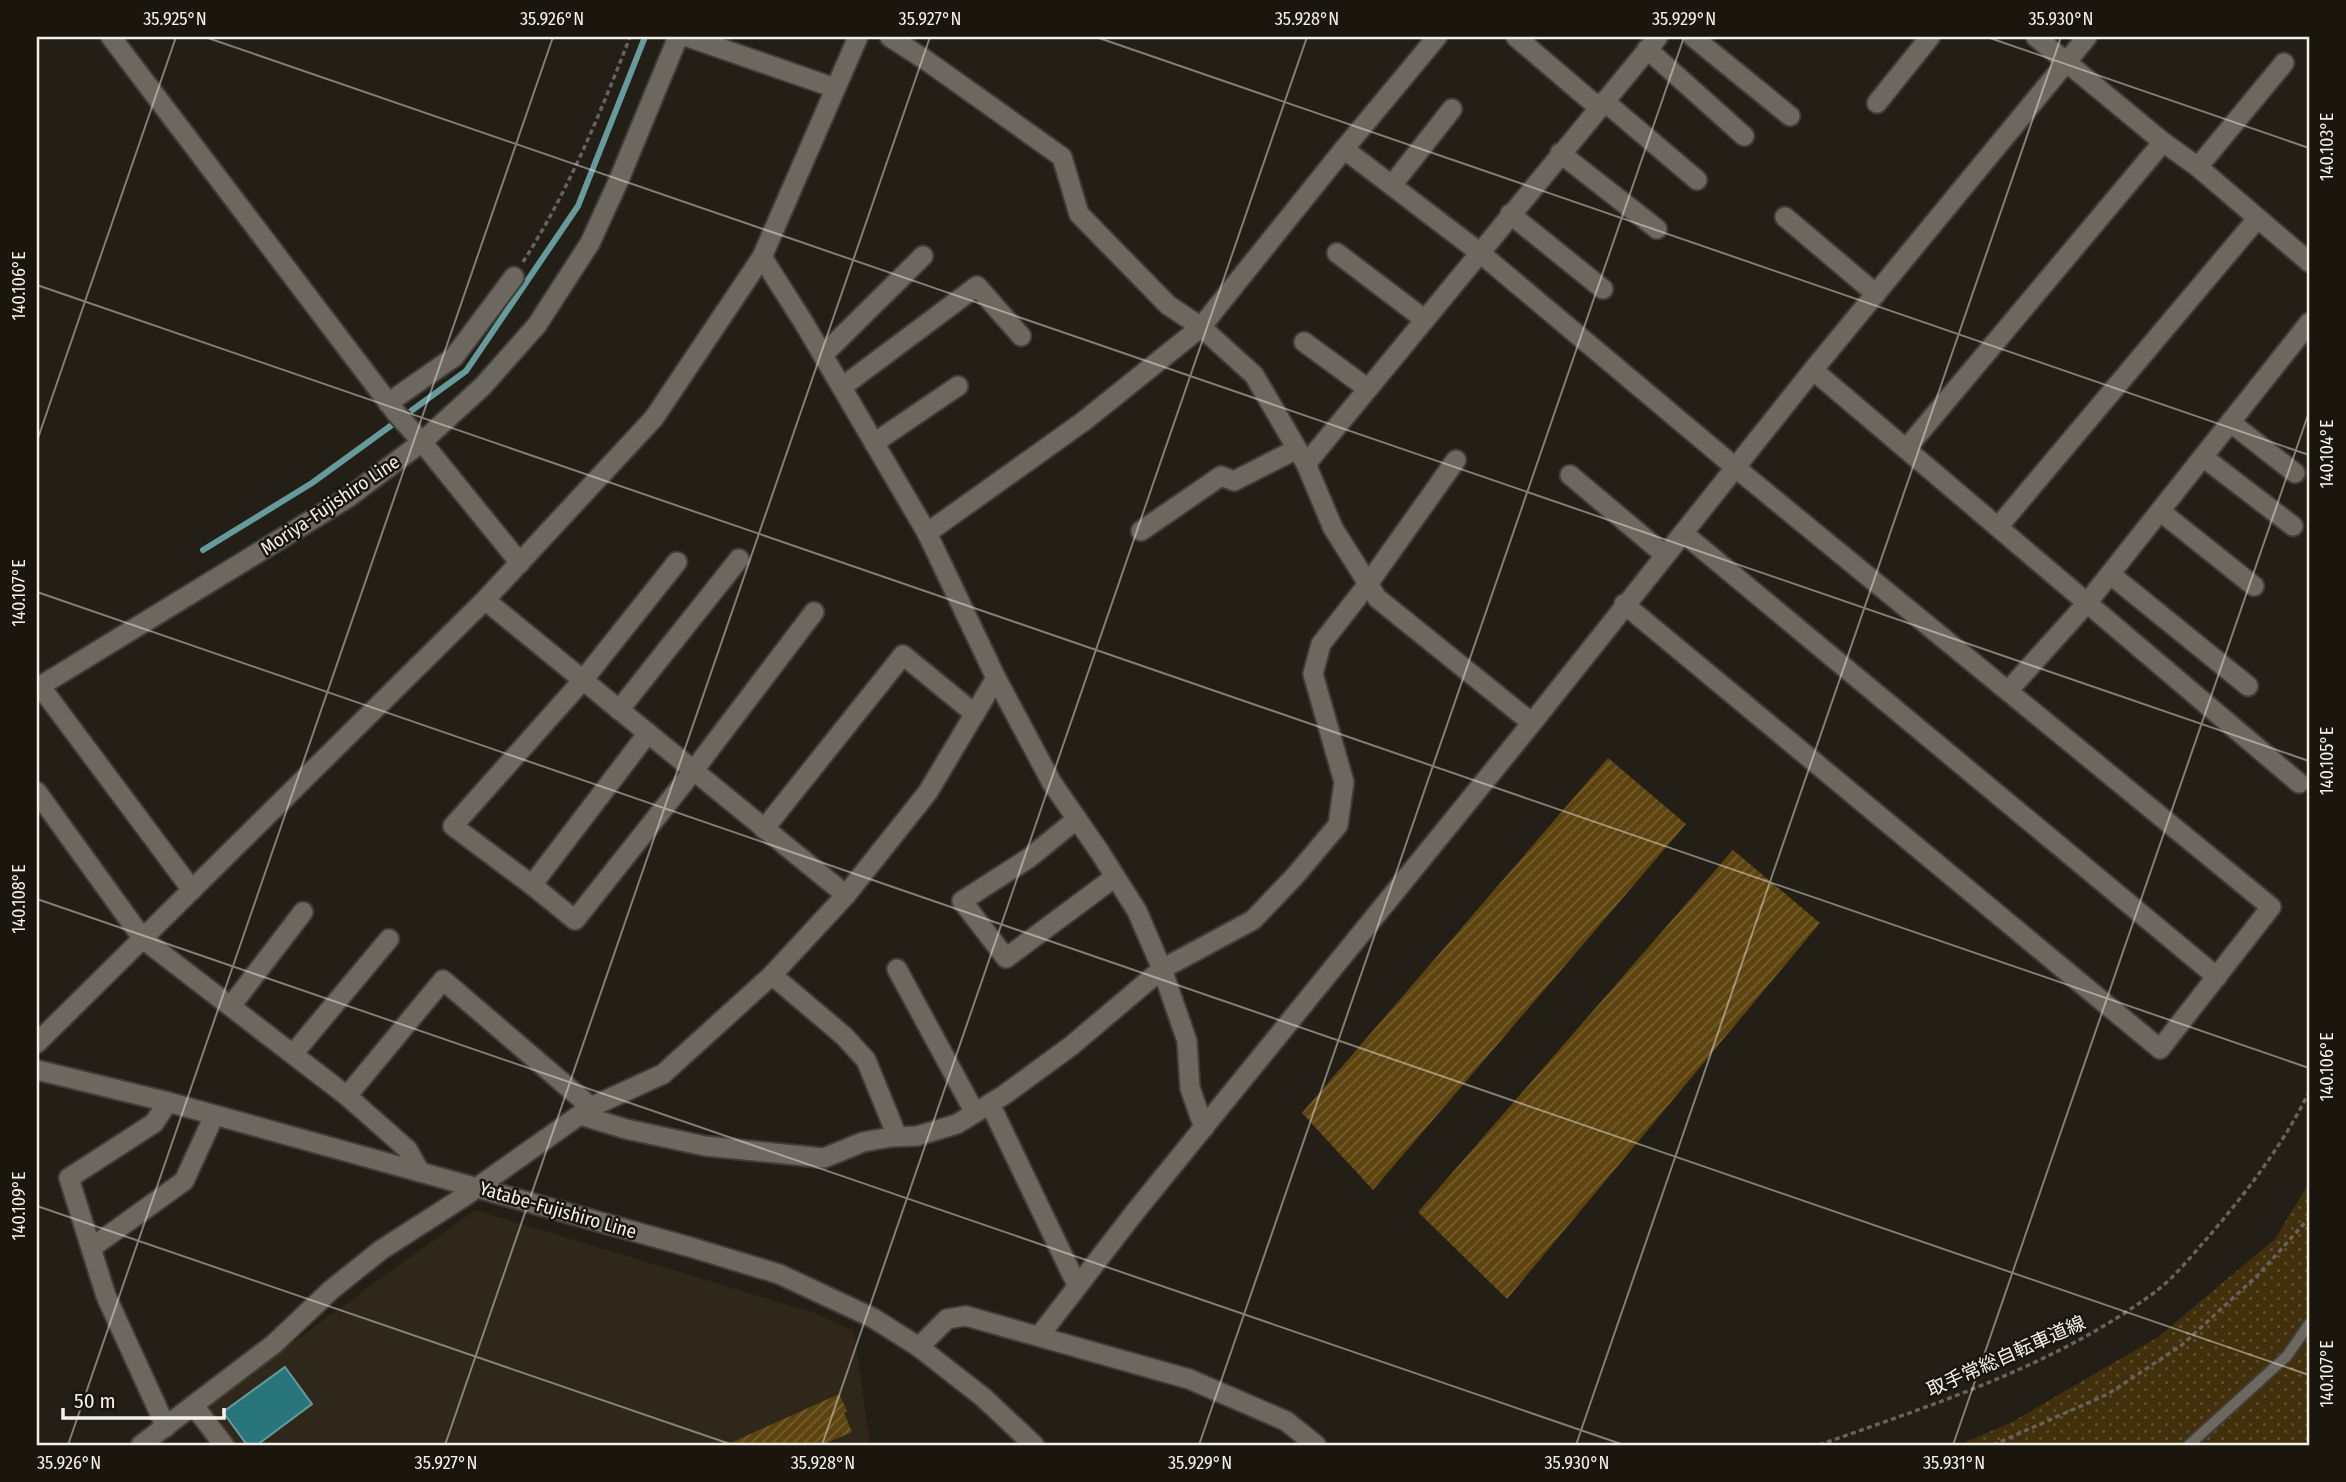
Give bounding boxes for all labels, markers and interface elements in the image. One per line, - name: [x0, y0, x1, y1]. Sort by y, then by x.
- text: 35.925°N: [143, 8, 207, 30]
- text: 35.926°N: [520, 8, 584, 30]
- text: 35.927°N: [899, 8, 961, 30]
- text: 35.928°N: [1275, 8, 1339, 30]
- text: 35.929°N: [1652, 8, 1716, 30]
- text: 35.930°N: [2029, 8, 2094, 30]
- text: 140.103°E: [2316, 113, 2338, 181]
- text: 140.106°E: [8, 251, 30, 321]
- text: 140.104°E: [2316, 419, 2338, 489]
- street label: Moriya-Fujishiro Line: [256, 450, 404, 560]
- text: 140.107°E: [8, 559, 30, 627]
- text: 140.105°E: [2316, 727, 2338, 795]
- text: 140.108°E: [8, 864, 30, 934]
- text: 140.106°E: [2316, 1032, 2338, 1102]
- text: 140.109°E: [8, 1171, 30, 1241]
- street label: Yatabe-Fujishiro Line: [477, 1177, 639, 1243]
- street label: 取手常総自転車道線: [1923, 1311, 2089, 1401]
- text: 140.107°E: [2316, 1340, 2338, 1408]
- scale bar: [63, 1377, 224, 1421]
- text: 50 m: [74, 1388, 116, 1414]
- text: 35.926°N: [37, 1452, 101, 1474]
- text: 35.927°N: [415, 1452, 477, 1474]
- text: 35.928°N: [791, 1452, 855, 1474]
- text: 35.929°N: [1168, 1452, 1232, 1474]
- text: 35.930°N: [1545, 1452, 1610, 1474]
- text: 35.931°N: [1923, 1452, 1985, 1474]

